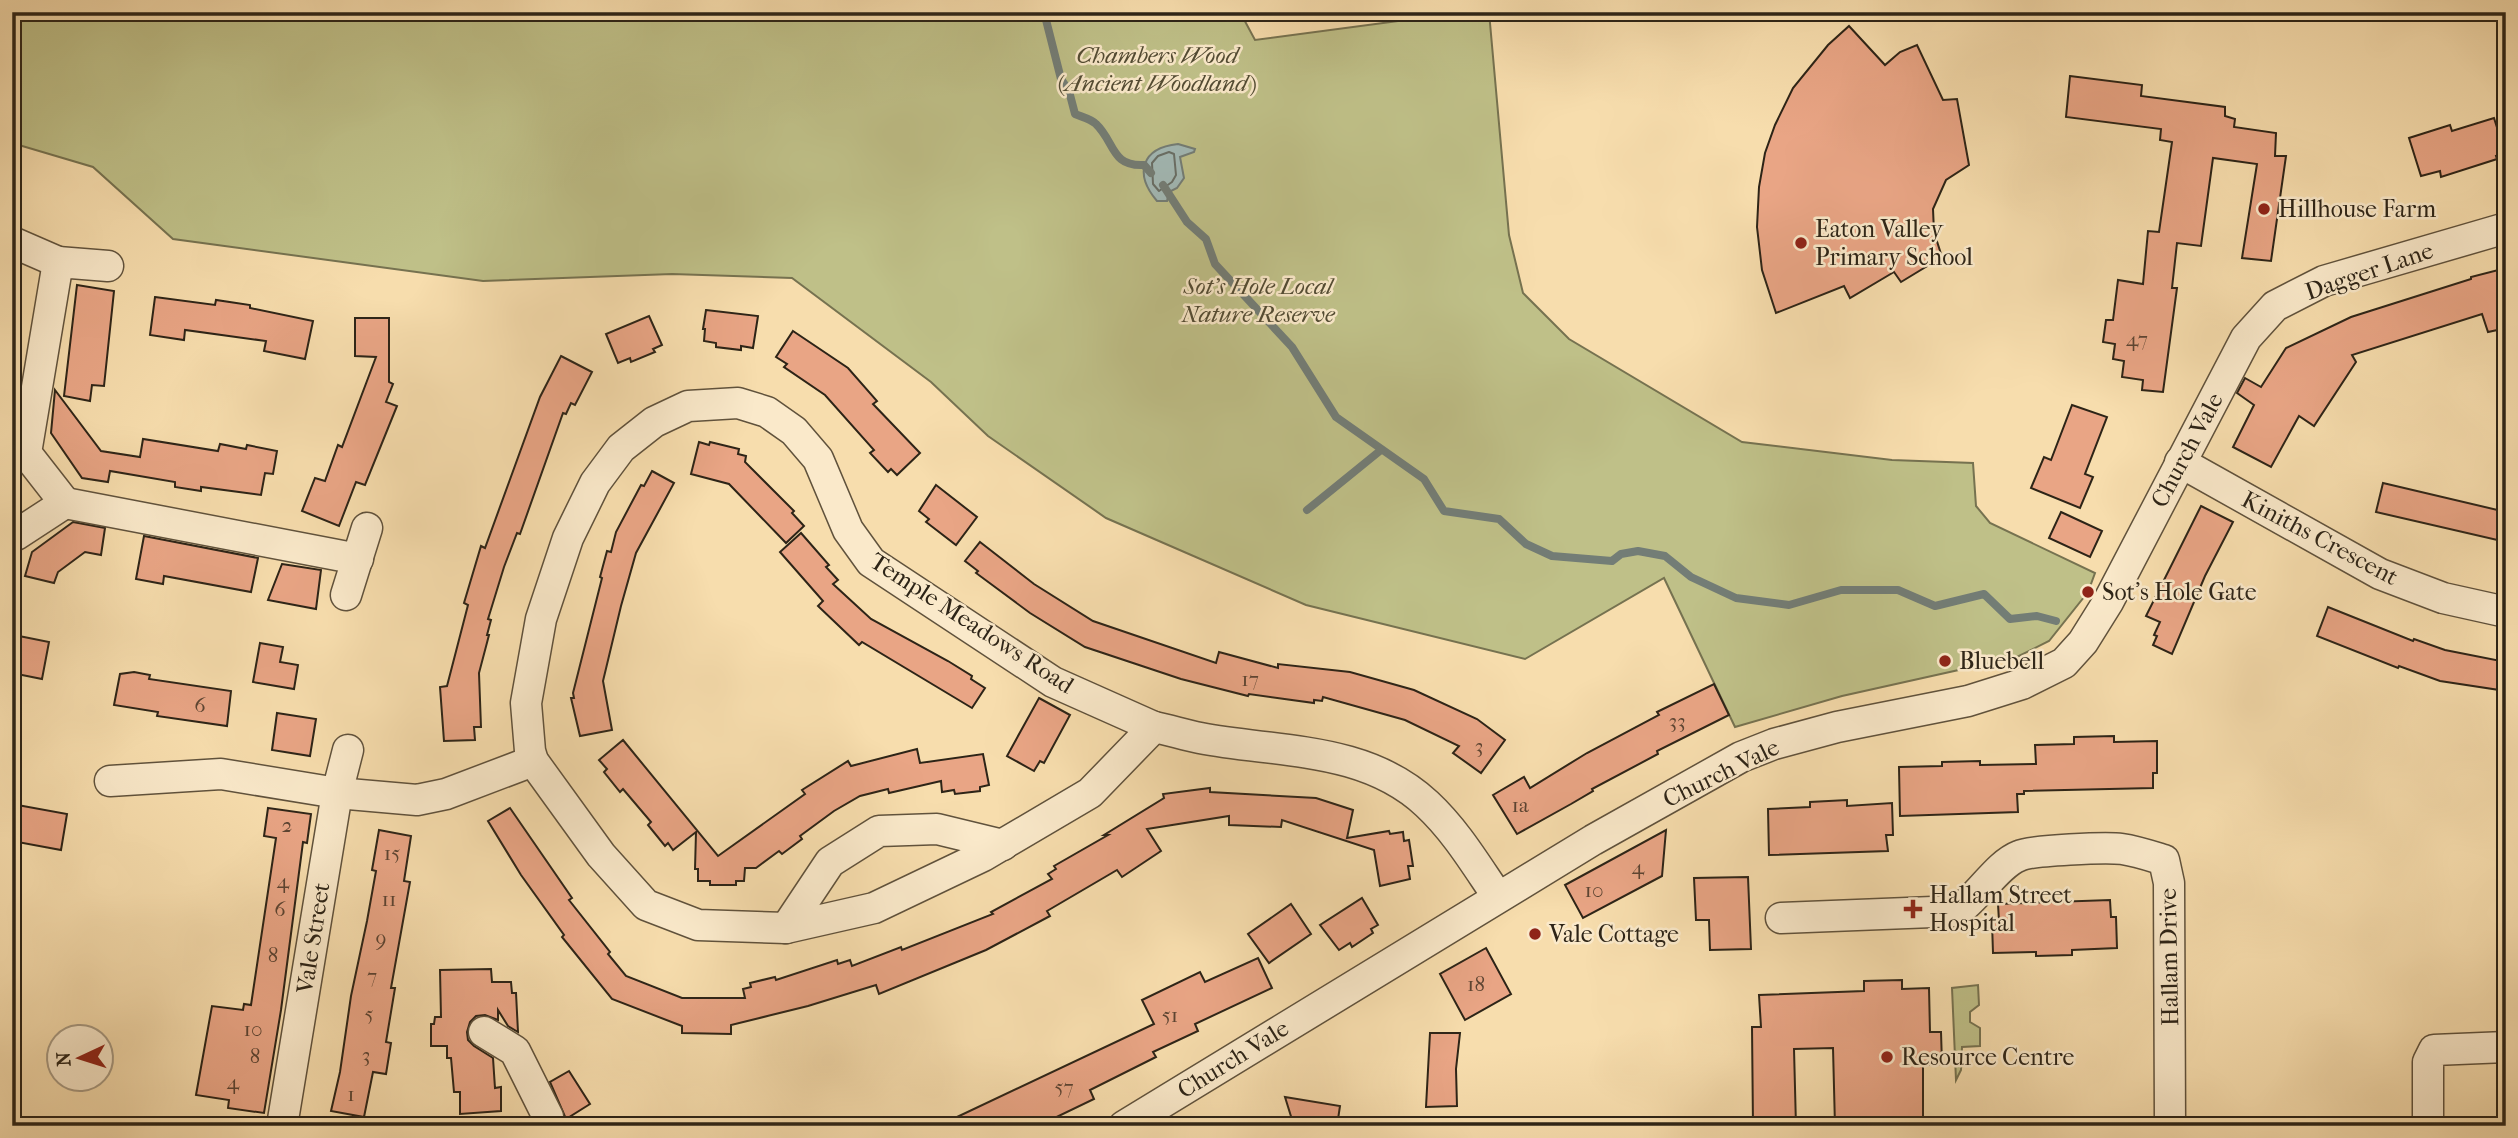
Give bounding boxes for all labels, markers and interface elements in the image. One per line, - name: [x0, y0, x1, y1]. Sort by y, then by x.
- park label: Chambers Wood (Ancient Woodland): [1057, 41, 1257, 97]
- place label: Hillhouse Farm: [2278, 195, 2436, 223]
- marker: Hillhouse Farm: [2256, 201, 2272, 217]
- place label: Eaton Valley Primary School: [1815, 215, 1973, 271]
- marker: Eaton Valley Primary School: [1793, 235, 1809, 251]
- street label: Dagger Lane: [2301, 236, 2437, 306]
- park label: Sot's Hole Local Nature Reserve: [1180, 272, 1336, 328]
- house number: 47: [2126, 327, 2148, 351]
- street label: Church Vale: [2145, 388, 2229, 512]
- street label: Kiniths Crescent: [2237, 485, 2403, 591]
- street label: Temple Meadows Road: [865, 547, 1080, 700]
- place label: Sot's Hole Gate: [2102, 578, 2257, 606]
- marker: Sot's Hole Gate: [2080, 584, 2096, 600]
- place label: Bluebell: [1959, 647, 2044, 675]
- marker: Bluebell: [1937, 653, 1953, 669]
- house number: 17: [1241, 667, 1259, 691]
- house number: 6: [194, 693, 206, 717]
- house number: 33: [1668, 709, 1686, 733]
- street label: Church Vale: [1658, 733, 1784, 813]
- house number: 3: [1475, 734, 1483, 758]
- house number: 1a: [1511, 793, 1529, 817]
- house number: 2: [282, 813, 293, 837]
- house number: 15: [384, 841, 400, 865]
- house number: 4: [1632, 855, 1645, 879]
- house number: 4: [277, 869, 290, 893]
- house number: 10: [1585, 878, 1603, 902]
- street label: Vale Street: [290, 880, 336, 997]
- place label: Hallam Street Hospital: [1929, 881, 2072, 937]
- house number: 11: [382, 887, 397, 911]
- street label: Hallam Drive: [2154, 888, 2184, 1026]
- house number: 6: [274, 897, 286, 921]
- marker: Hallam Street Hospital: [1903, 899, 1923, 919]
- place label: Vale Cottage: [1548, 920, 1679, 948]
- marker: Vale Cottage: [1527, 926, 1543, 942]
- house number: 9: [375, 927, 387, 951]
- house number: 8: [268, 943, 278, 967]
- house number: 7: [367, 964, 377, 988]
- house number: 18: [1467, 972, 1485, 996]
- house number: 5: [364, 1002, 374, 1026]
- house number: 51: [1162, 1003, 1178, 1027]
- street label: Church Vale: [1172, 1014, 1294, 1104]
- house number: 10: [244, 1017, 262, 1041]
- north arrow: [46, 1023, 116, 1092]
- house number: 3: [362, 1043, 370, 1067]
- place label: Resource Centre: [1901, 1043, 2075, 1071]
- house number: 8: [250, 1044, 260, 1068]
- marker: Resource Centre: [1879, 1049, 1895, 1065]
- text: N: [53, 1051, 76, 1067]
- house number: 4: [227, 1070, 240, 1094]
- house number: 57: [1054, 1075, 1074, 1099]
- house number: 1: [347, 1082, 355, 1106]

